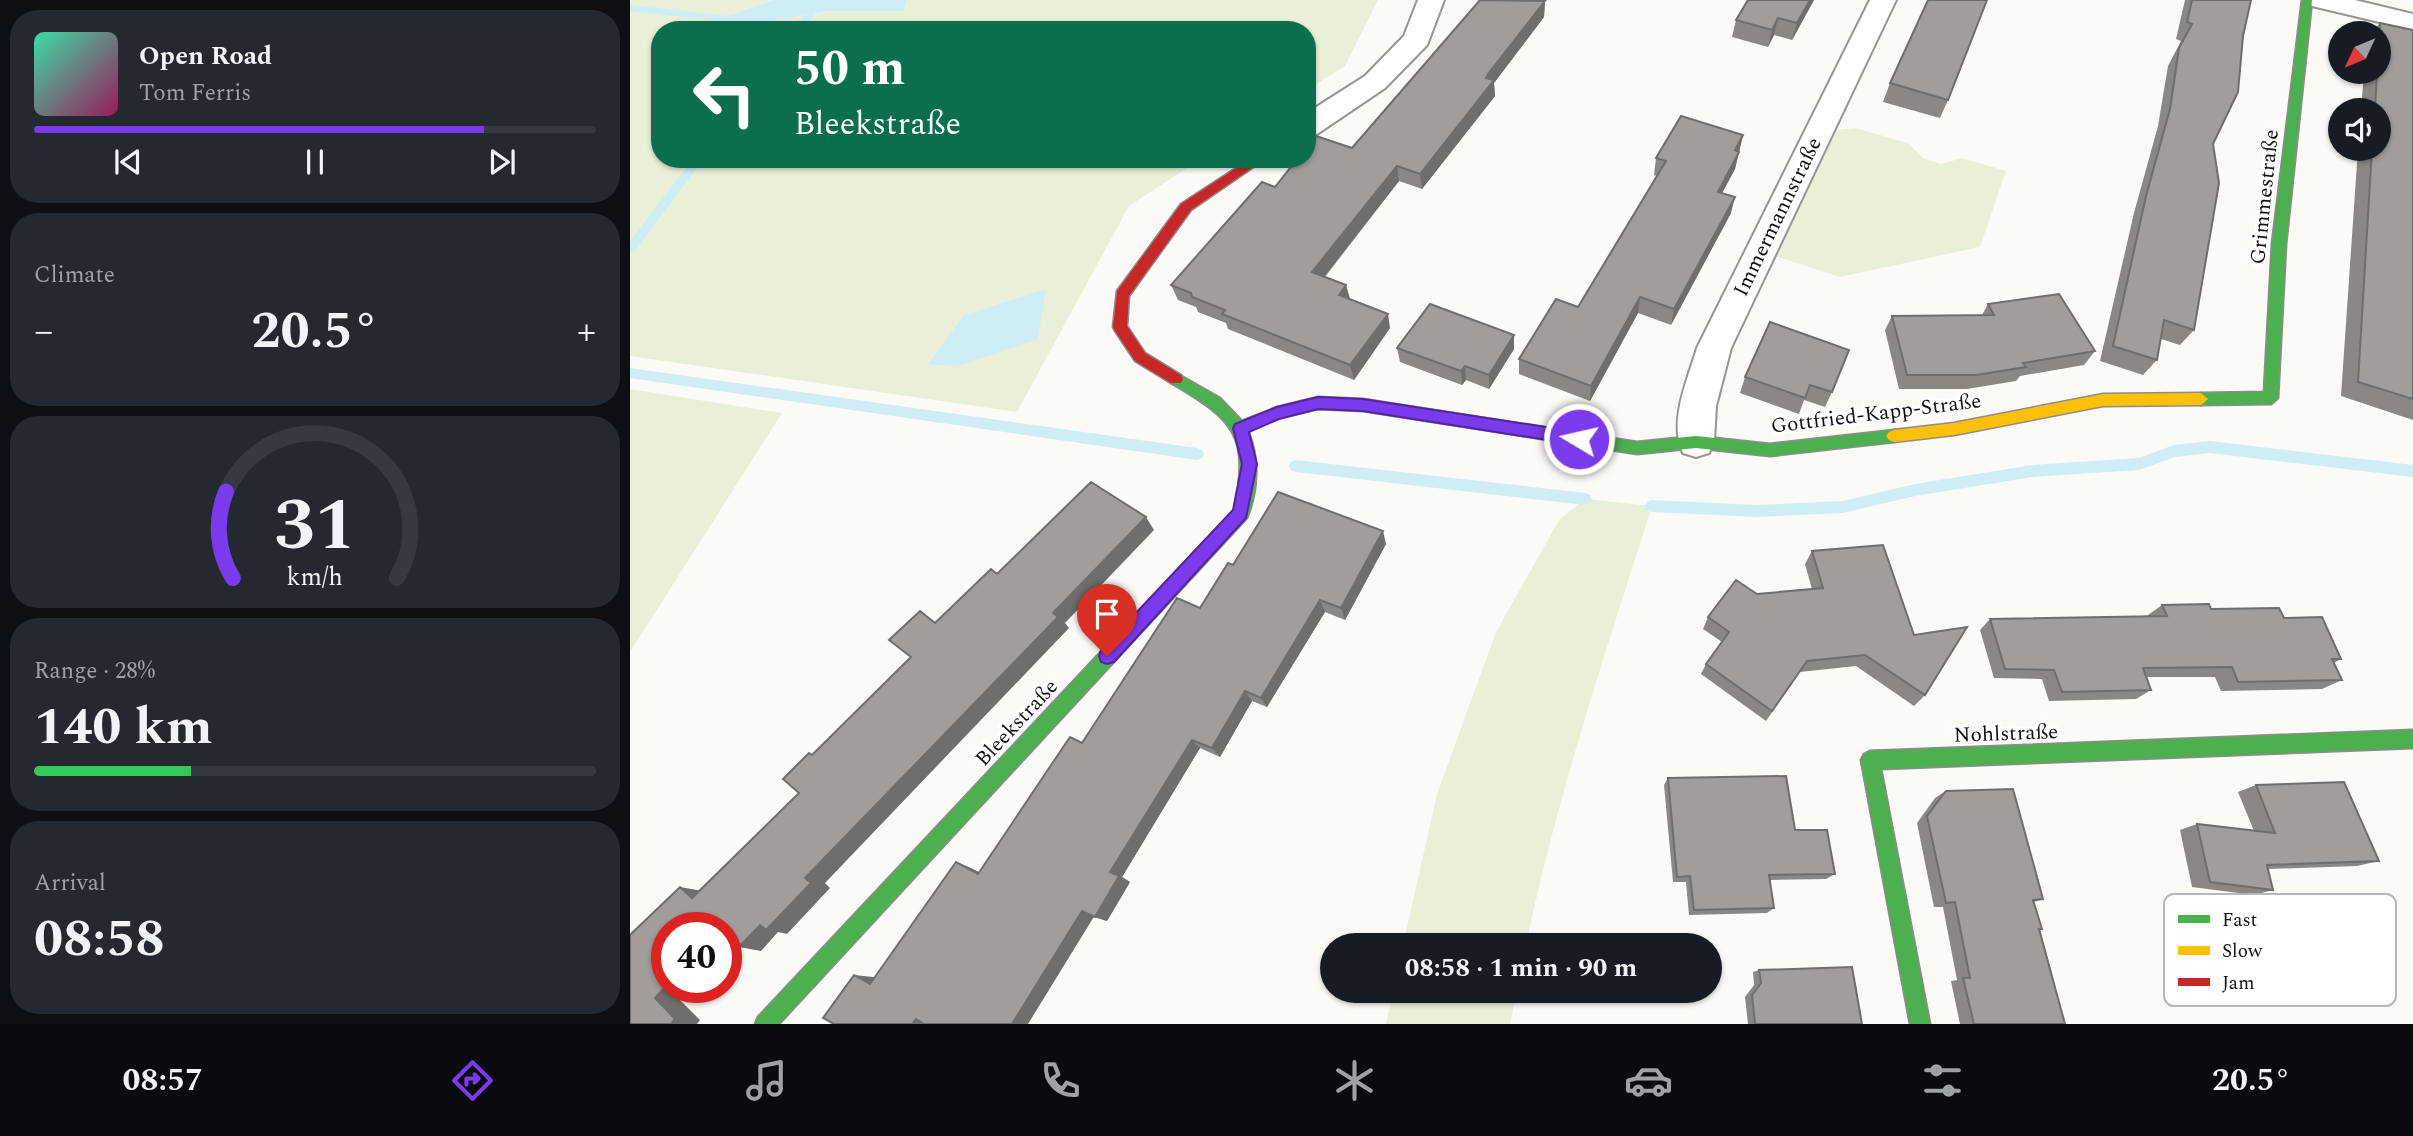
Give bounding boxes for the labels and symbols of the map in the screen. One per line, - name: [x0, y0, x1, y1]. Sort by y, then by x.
- north arrow: [2328, 21, 2390, 84]
- street label: Grimmestraße: [2242, 128, 2288, 266]
- street label: Immermannstraße: [1726, 132, 1830, 302]
- street label: Gottfried-Kapp-Straße: [1769, 385, 1983, 443]
- position arrow: [1542, 402, 1616, 476]
- pin: [1077, 584, 1137, 656]
- street label: Bleekstraße: [968, 672, 1066, 774]
- street label: Nohlstraße: [1953, 716, 2059, 752]
- legend: [2164, 894, 2396, 1006]
- text: Fast: [2222, 906, 2258, 935]
- speed limit sign: 40: [651, 912, 742, 1003]
- text: Slow: [2222, 937, 2263, 966]
- text: Jam: [2222, 969, 2254, 998]

